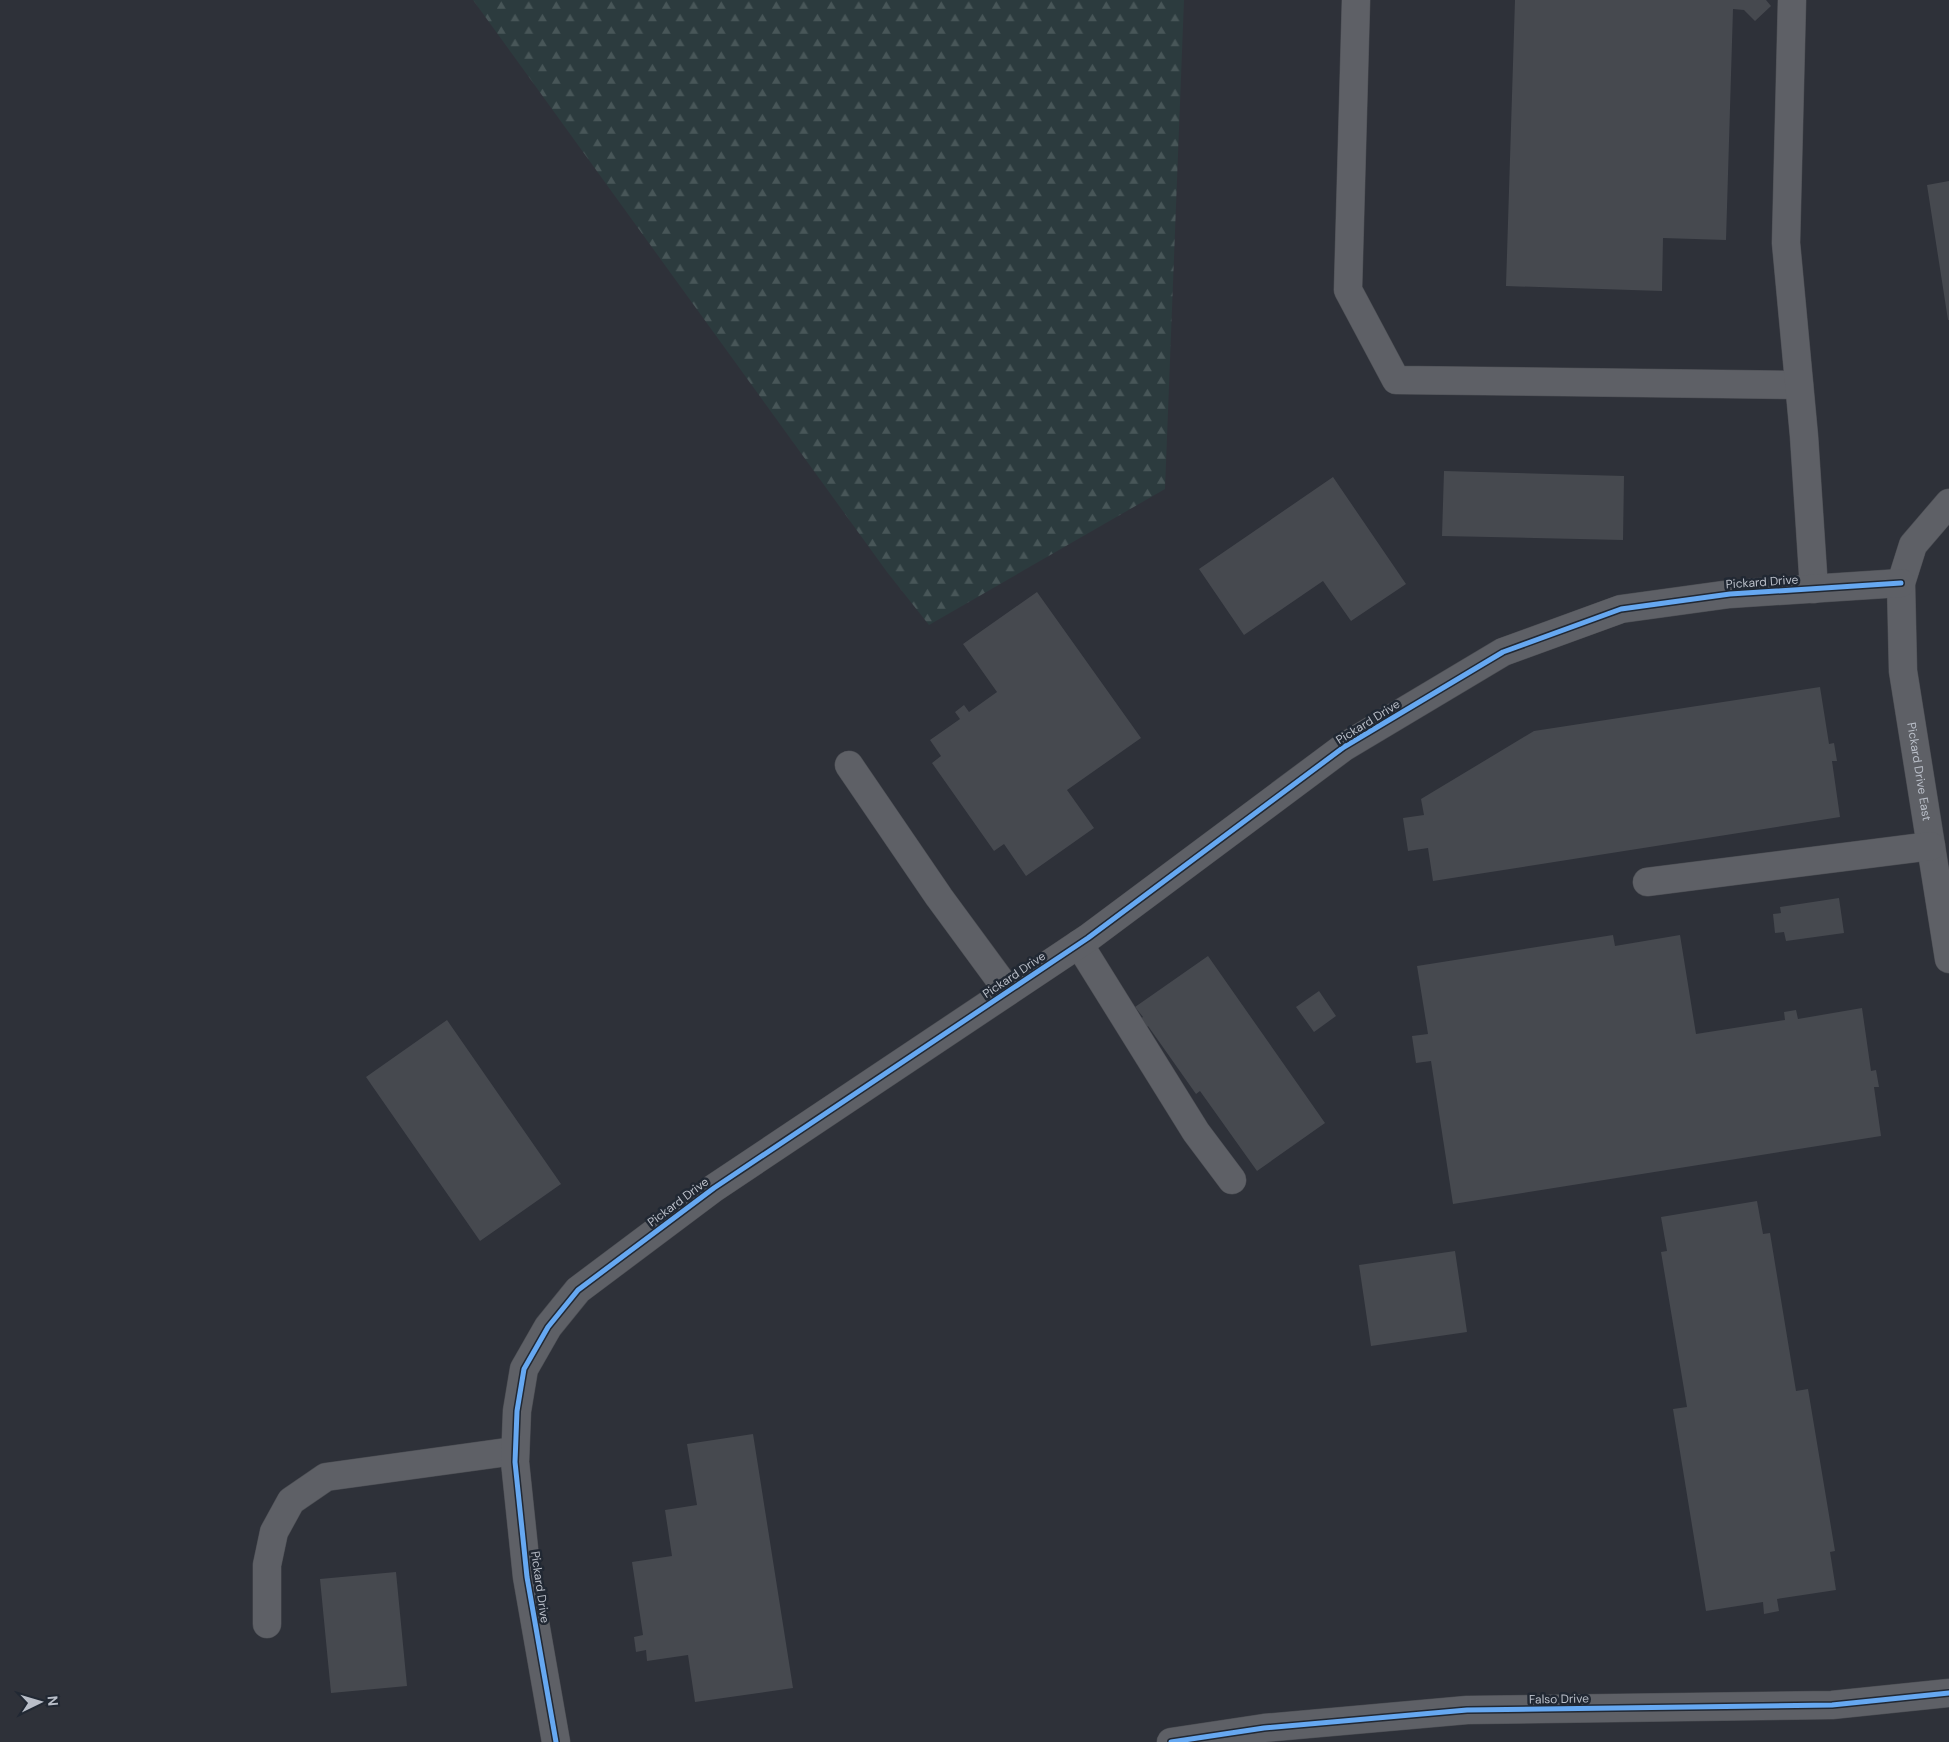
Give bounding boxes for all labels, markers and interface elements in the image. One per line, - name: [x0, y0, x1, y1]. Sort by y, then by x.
- street label: Pickard Drive: [1725, 571, 1799, 593]
- street label: Pickard Drive: [1333, 696, 1403, 748]
- street label: Pickard Drive East: [1903, 721, 1935, 822]
- street label: Pickard Drive: [979, 948, 1049, 1002]
- street label: Pickard Drive: [644, 1174, 712, 1230]
- street label: Pickard Drive: [527, 1550, 553, 1624]
- north arrow: [15, 1677, 65, 1727]
- street label: Falso Drive: [1529, 1690, 1589, 1708]
- text: N: [44, 1695, 62, 1707]

